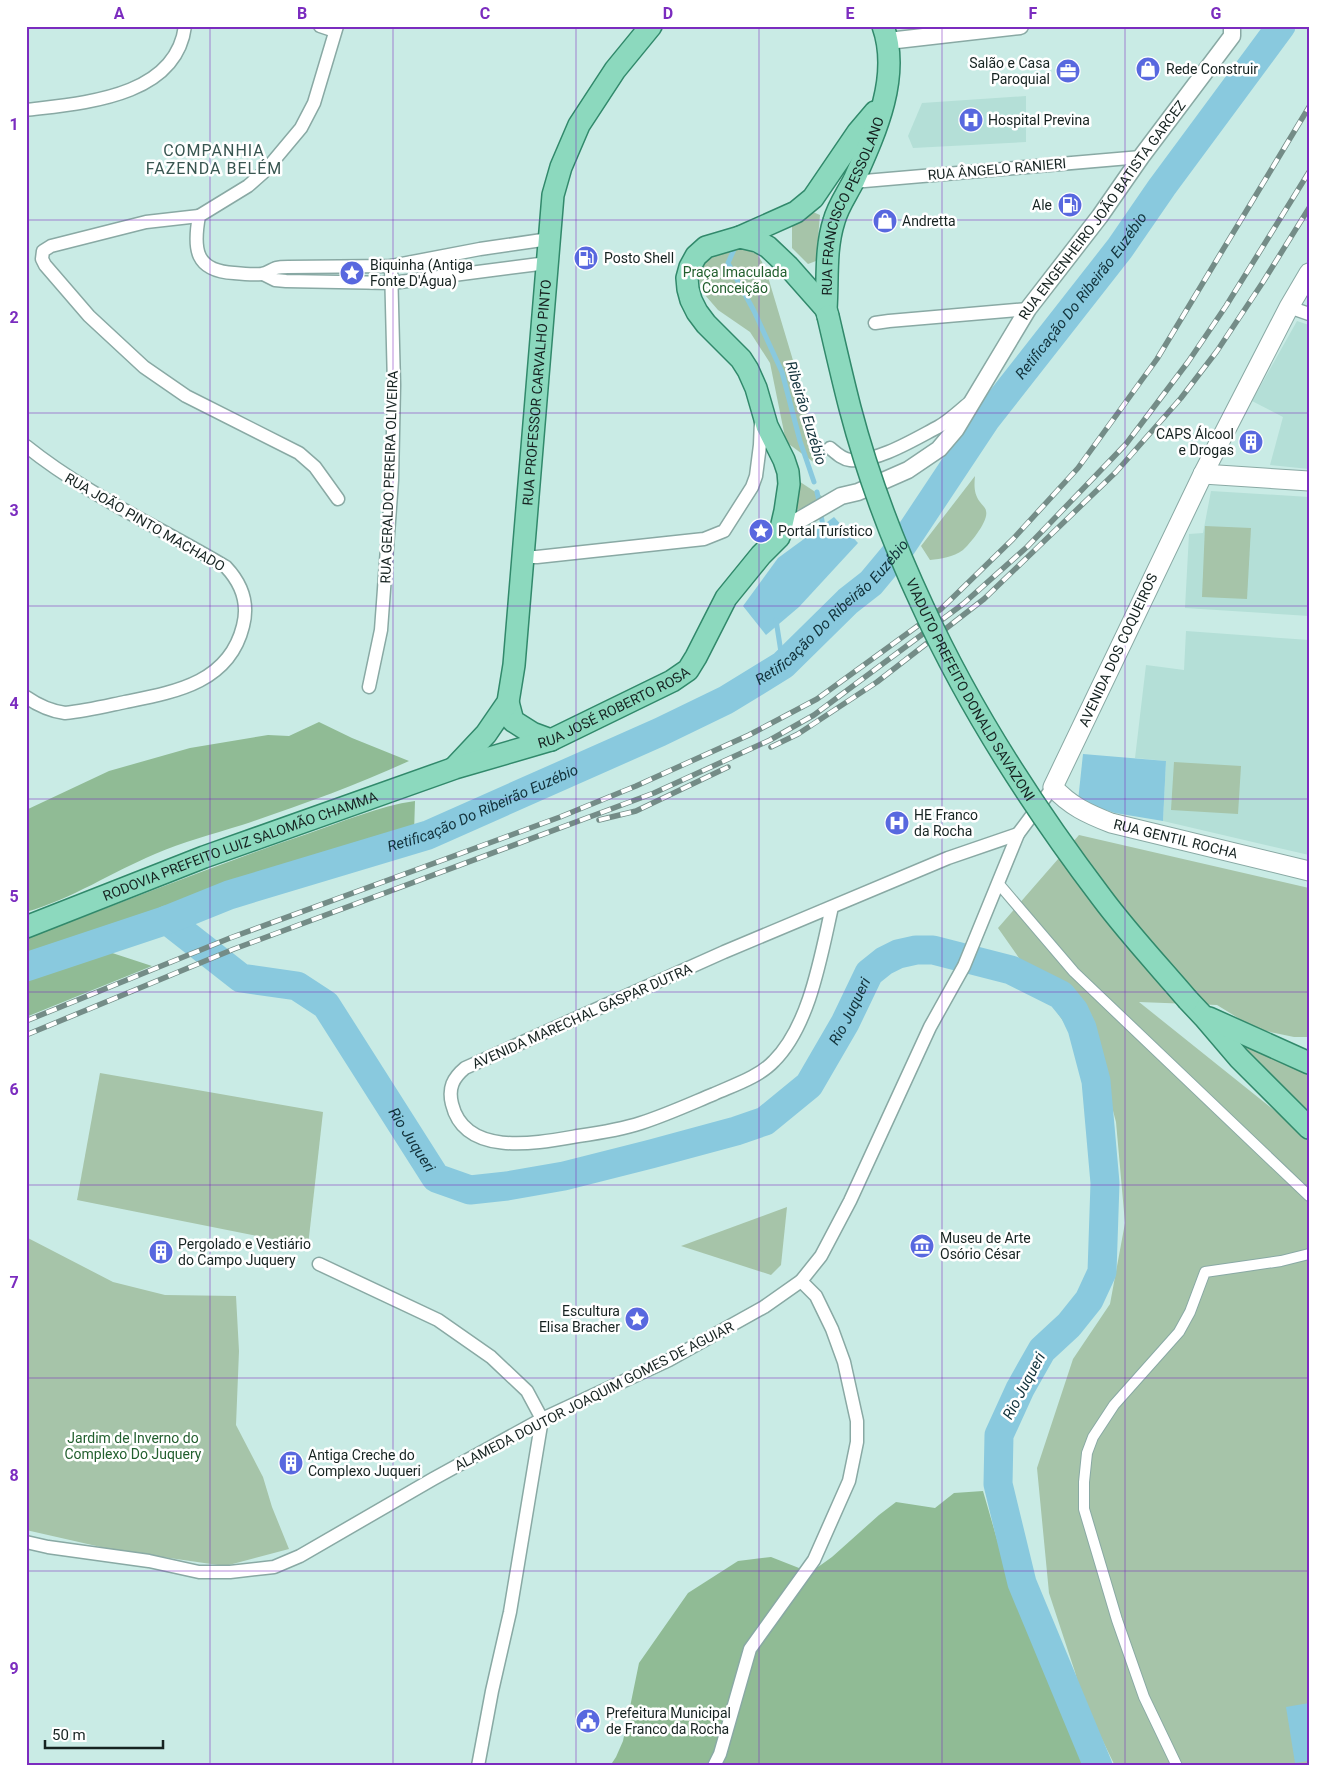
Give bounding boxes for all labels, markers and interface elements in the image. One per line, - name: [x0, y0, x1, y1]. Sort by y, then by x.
- text: A: [114, 4, 125, 23]
- text: B: [297, 4, 307, 23]
- text: C: [480, 4, 490, 23]
- text: D: [663, 4, 673, 23]
- text: E: [846, 4, 855, 23]
- text: F: [1029, 4, 1038, 23]
- text: G: [1211, 4, 1222, 23]
- place label: Salão e Casa Paroquial: [969, 55, 1050, 87]
- shop icon: Rede Construir: [1135, 56, 1161, 82]
- office icon: Salão e Casa Paroquial: [1055, 58, 1081, 84]
- place label: Rede Construir: [1166, 61, 1258, 77]
- street label: RUA ENGENHEIRO JOÃO BATISTA GARCEZ: [1015, 97, 1189, 323]
- hospital icon: Hospital Previna: [958, 107, 984, 133]
- place label: Hospital Previna: [988, 112, 1090, 128]
- text: 1: [9, 115, 19, 134]
- street label: RUA FRANCISCO PESSOLANO: [819, 115, 887, 296]
- district label: COMPANHIA FAZENDA BELÉM: [146, 141, 282, 178]
- street label: RUA ÂNGELO RANIERI: [927, 154, 1067, 183]
- fuel station icon: Ale: [1057, 192, 1083, 218]
- place label: Ale: [1032, 197, 1052, 213]
- shop icon: Andretta: [872, 208, 898, 234]
- water label: Retificação Do Ribeirão Euzébio: [1012, 209, 1151, 383]
- place label: Andretta: [902, 213, 956, 229]
- fuel station icon: Posto Shell: [573, 245, 599, 271]
- place label: Posto Shell: [604, 250, 674, 266]
- place label: Biquinha (Antiga Fonte D'Água): [370, 257, 473, 290]
- place icon: Biquinha (Antiga Fonte D'Água): [339, 260, 365, 286]
- park label: Praça Imaculada Conceição: [683, 264, 787, 296]
- street label: RUA PROFESSOR CARVALHO PINTO: [519, 279, 554, 506]
- text: 2: [9, 308, 19, 327]
- water label: Ribeirão Euzébio: [782, 359, 830, 467]
- street label: RUA GERALDO PEREIRA OLIVEIRA: [377, 370, 401, 584]
- place label: CAPS Álcool e Drogas: [1156, 425, 1234, 458]
- building icon: CAPS Álcool e Drogas: [1238, 429, 1264, 455]
- street label: RUA JOÃO PINTO MACHADO: [62, 469, 228, 574]
- text: 3: [9, 501, 19, 520]
- place icon: Portal Turístico: [748, 518, 774, 544]
- place label: Portal Turístico: [778, 523, 873, 539]
- water label: Retificação Do Ribeirão Euzébio: [752, 536, 912, 689]
- street label: AVENIDA DOS COQUEIROS: [1075, 571, 1161, 729]
- street label: VIADUTO PREFEITO DONALD SAVAZONI: [903, 576, 1038, 804]
- street label: RUA JOSÉ ROBERTO ROSA: [536, 663, 693, 751]
- text: 4: [9, 694, 19, 713]
- water label: Retificação Do Ribeirão Euzébio: [385, 760, 581, 856]
- street label: RODOVIA PREFEITO LUIZ SALOMÃO CHAMMA: [101, 788, 380, 904]
- place label: HE Franco da Rocha: [914, 807, 978, 839]
- hospital icon: HE Franco da Rocha: [884, 810, 910, 836]
- street label: RUA GENTIL ROCHA: [1112, 816, 1240, 861]
- text: 5: [9, 887, 19, 906]
- street label: AVENIDA MARECHAL GASPAR DUTRA: [470, 960, 694, 1072]
- water label: Rio Juqueri: [825, 974, 875, 1048]
- text: 6: [9, 1080, 19, 1099]
- water label: Rio Juqueri: [385, 1104, 439, 1176]
- place label: Museu de Arte Osório César: [940, 1230, 1031, 1262]
- museum icon: Museu de Arte Osório César: [909, 1233, 935, 1259]
- place label: Pergolado e Vestiário do Campo Juquery: [178, 1236, 311, 1268]
- building icon: Pergolado e Vestiário do Campo Juquery: [148, 1239, 174, 1265]
- text: 7: [9, 1273, 19, 1292]
- place label: Escultura Elisa Bracher: [539, 1303, 620, 1335]
- place icon: Escultura Elisa Bracher: [624, 1306, 650, 1332]
- street label: ALAMEDA DOUTOR JOAQUIM GOMES DE AGUIAR: [452, 1318, 737, 1474]
- water label: Rio Juqueri: [999, 1349, 1049, 1422]
- park label: Jardim de Inverno do Complexo Do Juquery: [64, 1430, 202, 1462]
- place label: Antiga Creche do Complexo Juqueri: [308, 1447, 421, 1479]
- building icon: Antiga Creche do Complexo Juqueri: [278, 1450, 304, 1476]
- text: 8: [9, 1466, 19, 1485]
- text: 9: [9, 1659, 19, 1678]
- place label: Prefeitura Municipal de Franco da Rocha: [606, 1705, 731, 1737]
- public building icon: Prefeitura Municipal de Franco da Rocha: [575, 1708, 601, 1734]
- scale bar: [45, 1717, 162, 1749]
- text: 50 m: [52, 1726, 86, 1744]

